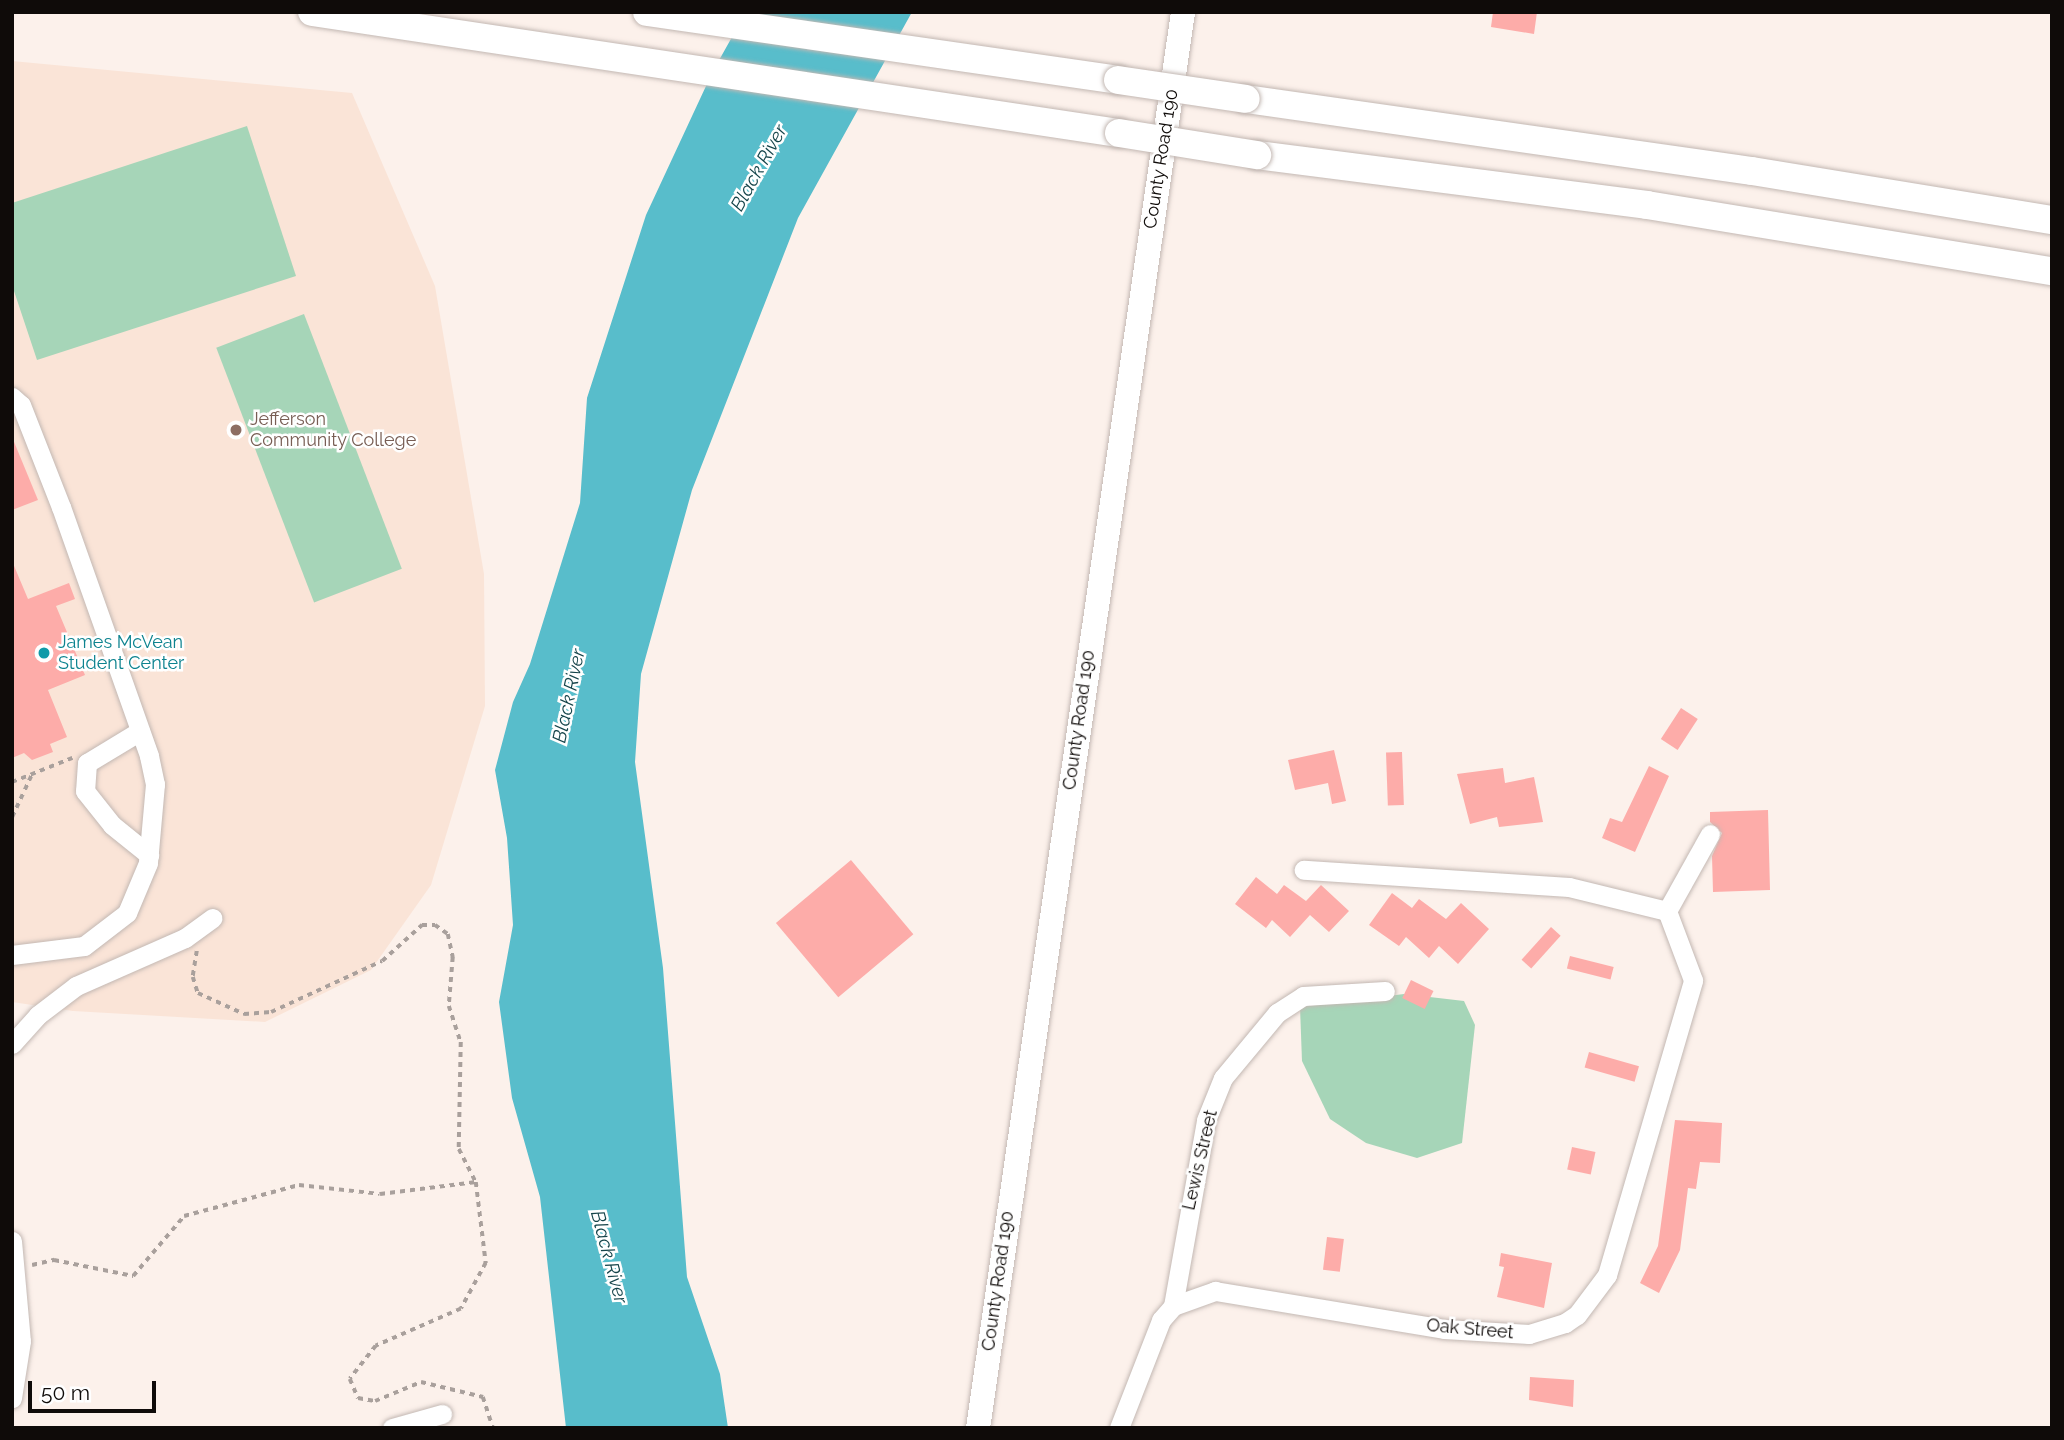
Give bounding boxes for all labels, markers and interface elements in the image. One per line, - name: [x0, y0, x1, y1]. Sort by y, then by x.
- street label: County Road 190: [1139, 87, 1183, 231]
- water label: Black River: [726, 121, 792, 215]
- place label: Jefferson Community College: [250, 409, 417, 452]
- marker: Jefferson Community College: [228, 422, 244, 438]
- place label: James McVean Student Center: [58, 632, 184, 674]
- marker: James McVean Student Center: [36, 645, 52, 661]
- water label: Black River: [548, 647, 590, 745]
- street label: County Road 190: [1058, 648, 1100, 792]
- street label: Lewis Street: [1178, 1108, 1222, 1212]
- water label: Black River: [586, 1208, 632, 1306]
- street label: County Road 190: [977, 1209, 1019, 1353]
- street label: Oak Street: [1426, 1314, 1514, 1344]
- scale bar: [32, 1366, 159, 1410]
- text: 50 m: [41, 1380, 90, 1405]

